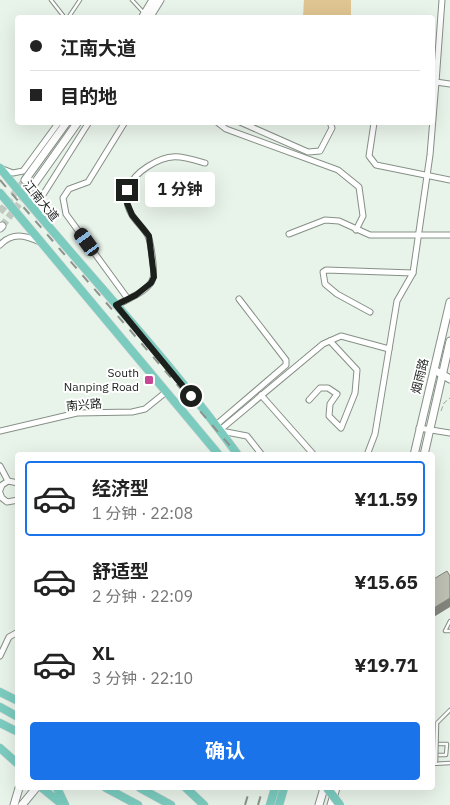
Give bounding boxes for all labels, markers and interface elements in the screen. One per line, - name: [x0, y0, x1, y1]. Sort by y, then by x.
- text: 江南大道: [60, 36, 136, 60]
- text: 目的地: [60, 84, 117, 108]
- callout: 1 分钟: [144, 172, 214, 208]
- street label: 江南大道: [20, 177, 62, 224]
- route end: [116, 179, 138, 201]
- text: 1 分钟: [157, 179, 203, 199]
- car: [72, 225, 101, 259]
- street label: 烟雨路: [408, 357, 431, 395]
- place label: South Nanping Road: [64, 365, 139, 394]
- marker: South Nanping Road: [143, 374, 155, 386]
- route start: [180, 385, 202, 407]
- street label: 南兴路: [65, 395, 103, 414]
- icon: car: [32, 476, 77, 521]
- text: 经济型: [92, 476, 149, 500]
- text: ¥11.59: [354, 487, 418, 511]
- text: 1 分钟 · 22:08: [92, 503, 193, 523]
- icon: car: [32, 559, 77, 604]
- text: 舒适型: [92, 559, 149, 583]
- text: ¥15.65: [354, 570, 418, 594]
- text: 2 分钟 · 22:09: [92, 586, 193, 606]
- text: XL: [92, 641, 115, 665]
- icon: car: [32, 642, 77, 687]
- text: ¥19.71: [354, 653, 418, 677]
- text: 3 分钟 · 22:10: [92, 668, 193, 688]
- button: 确认: [30, 722, 420, 780]

